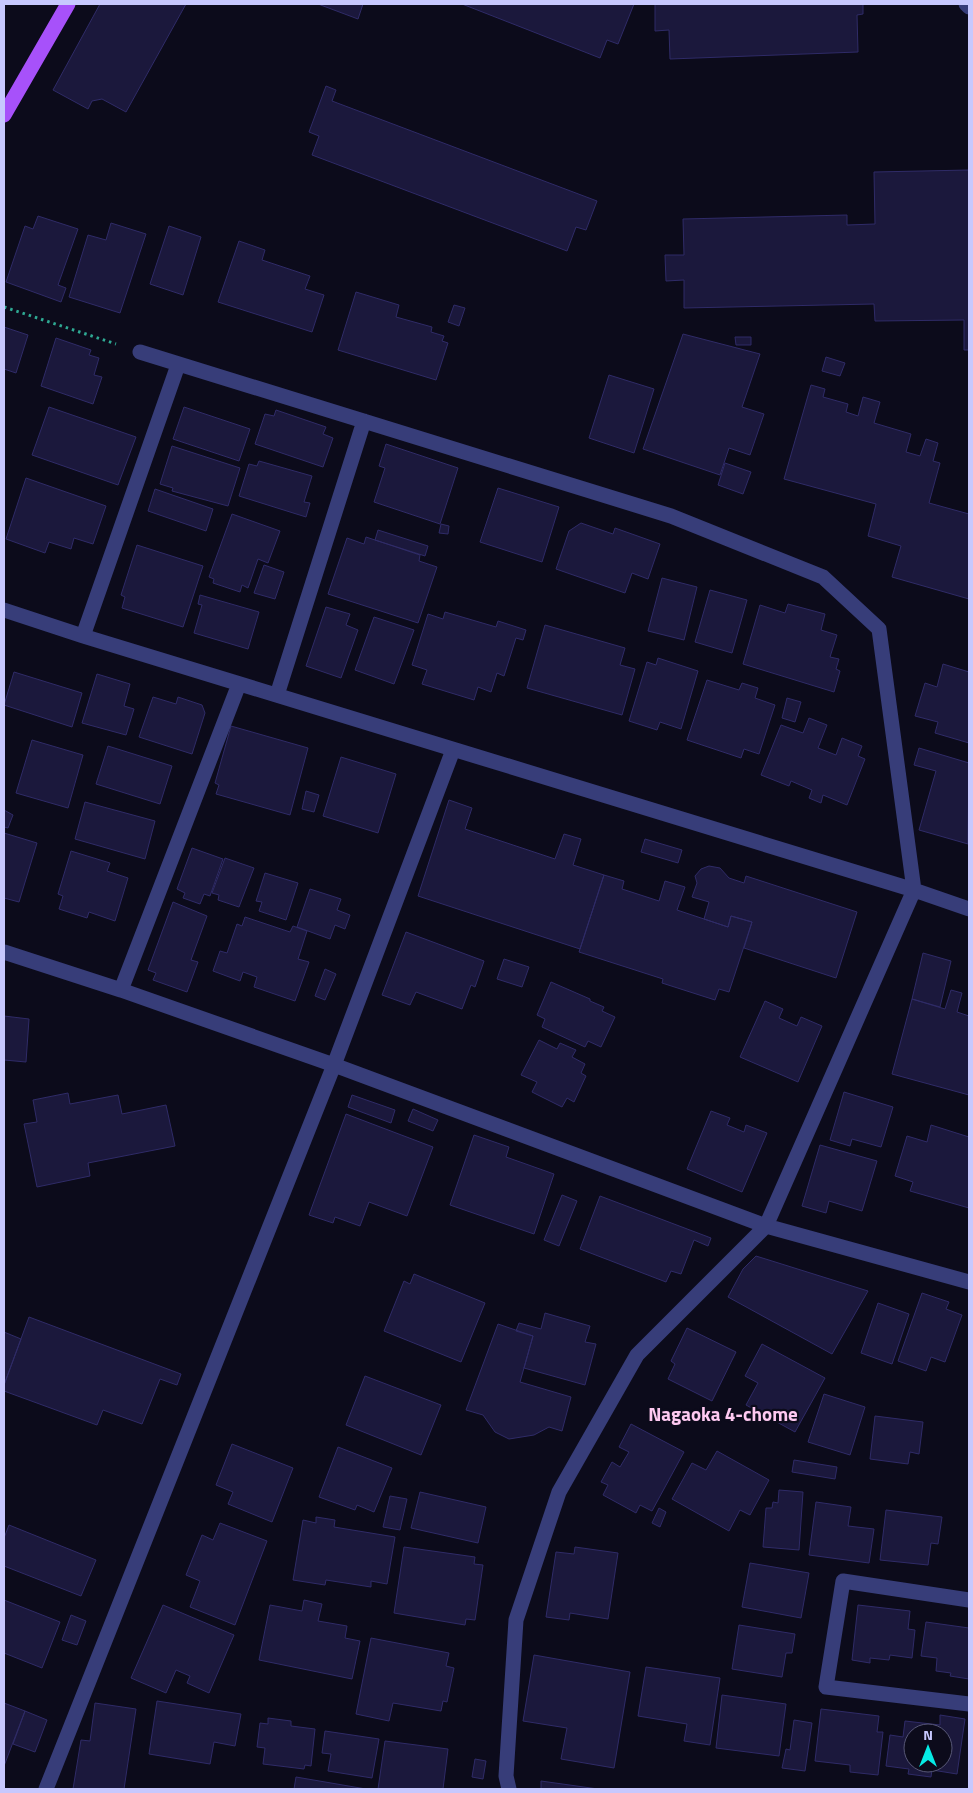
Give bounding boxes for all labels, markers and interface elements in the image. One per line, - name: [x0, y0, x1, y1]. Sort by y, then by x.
- district label: Nagaoka 4-chome: [648, 1399, 798, 1428]
- north arrow: [903, 1723, 953, 1773]
- text: N: [923, 1724, 933, 1745]

